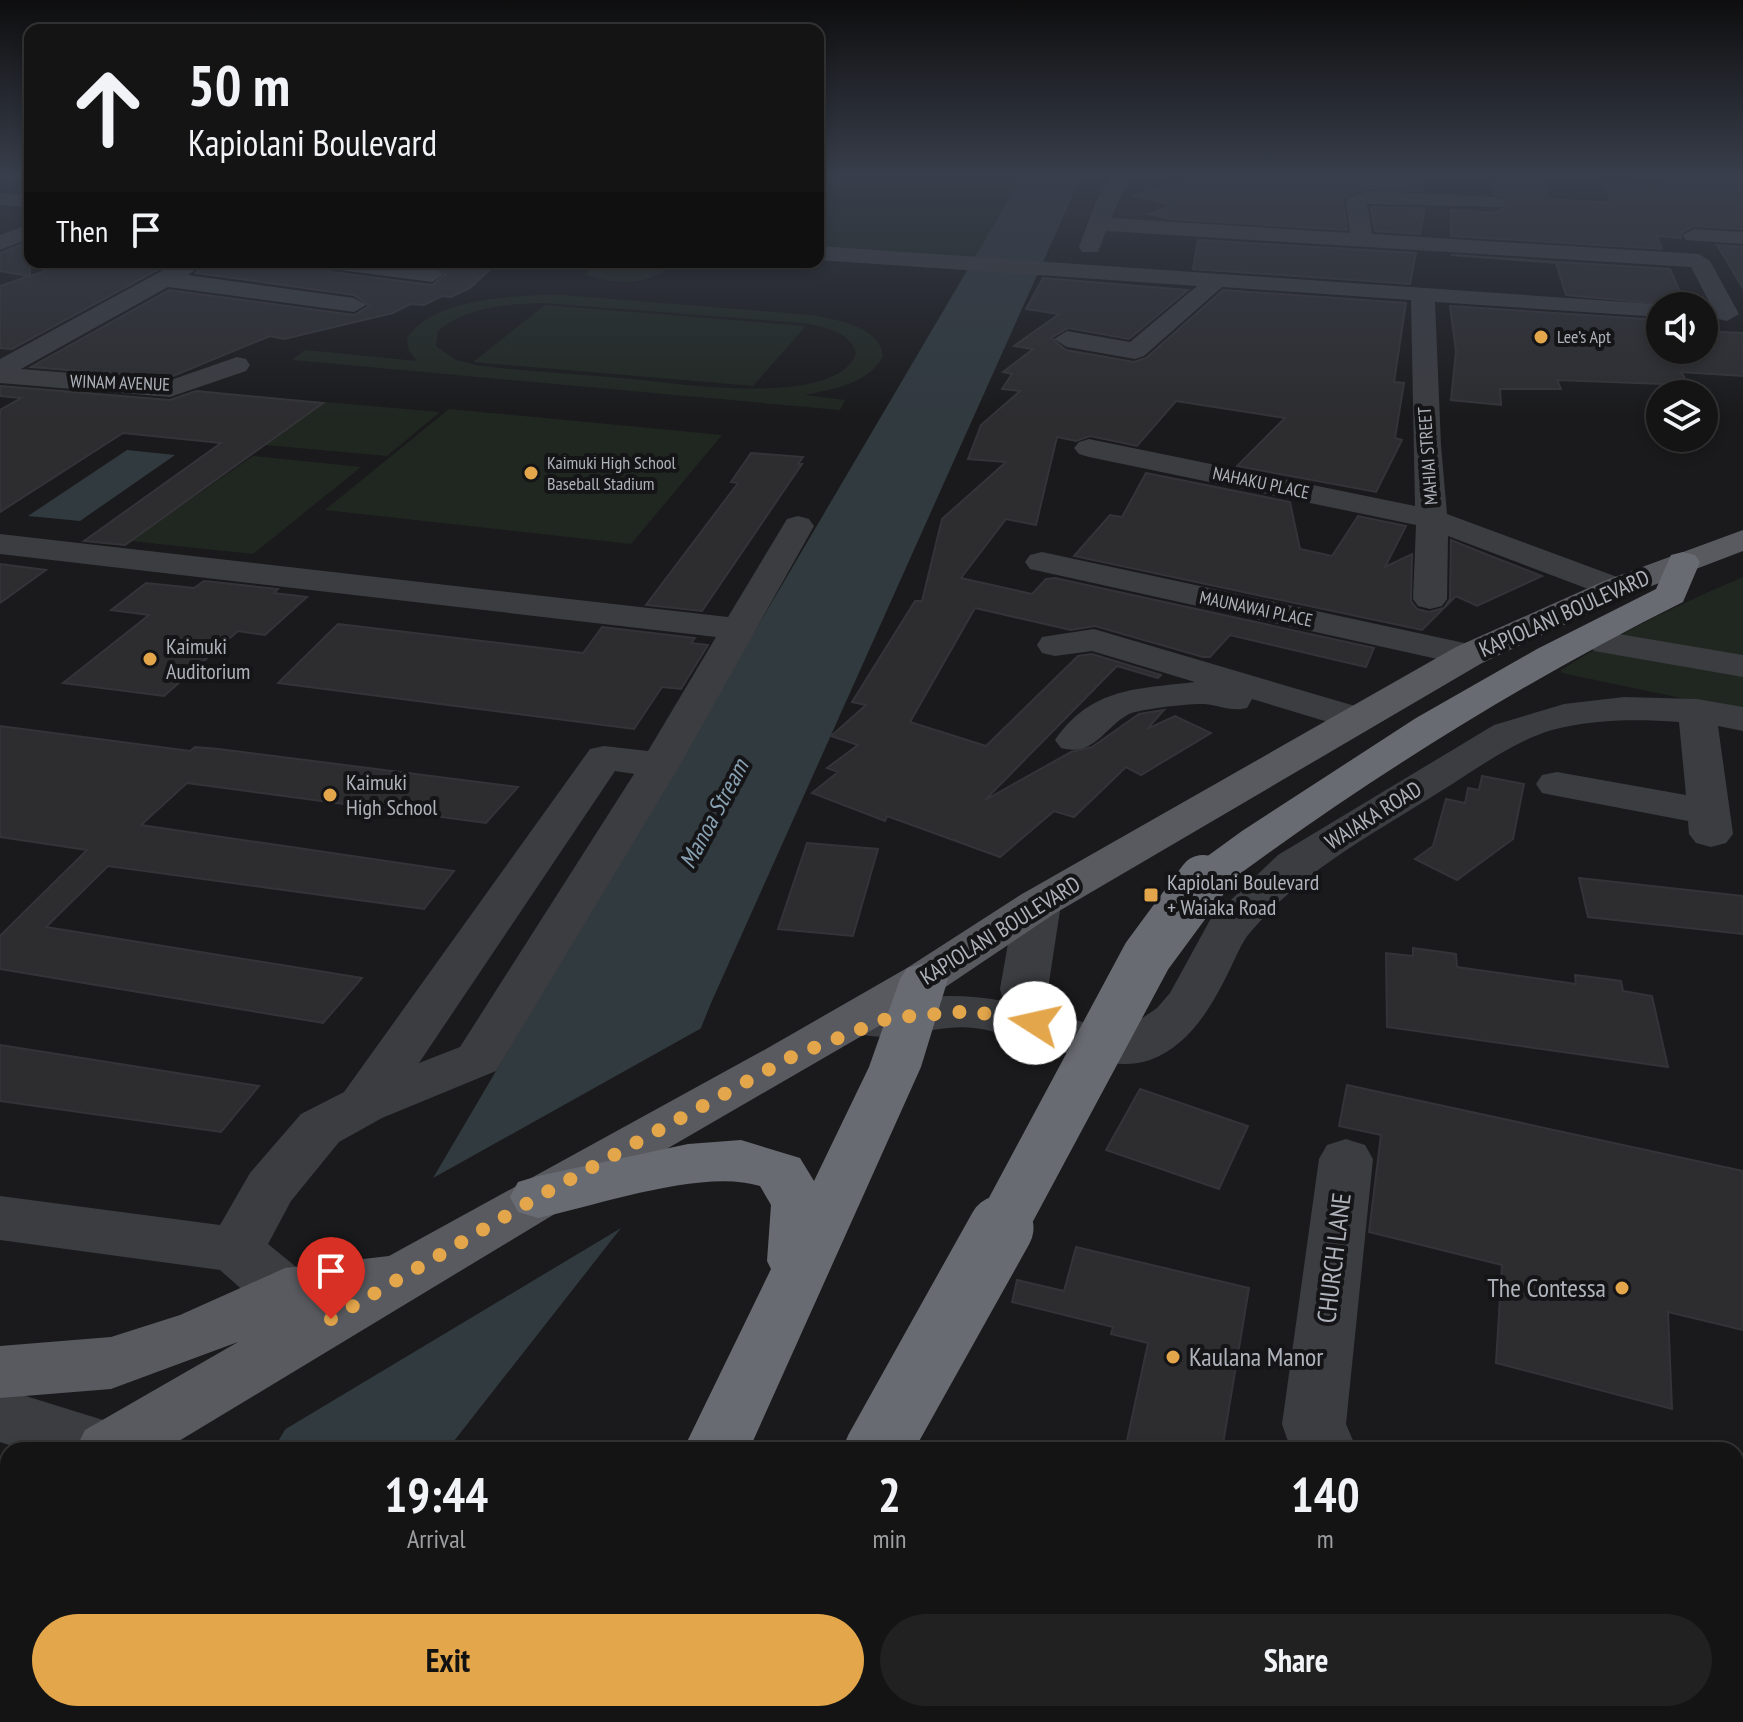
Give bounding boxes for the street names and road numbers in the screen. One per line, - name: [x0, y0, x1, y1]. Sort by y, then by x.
- street label: WINAM AVENUE: [70, 369, 170, 396]
- street label: MAHIAI STREET: [1413, 406, 1442, 506]
- street label: NAHAKU PLACE: [1211, 461, 1312, 504]
- street label: KAPIOLANI BOULEVARD: [1475, 563, 1653, 663]
- street label: MAUNAWAI PLACE: [1197, 585, 1315, 632]
- street label: WAIAKA ROAD: [1320, 774, 1426, 856]
- street label: KAPIOLANI BOULEVARD: [915, 870, 1085, 990]
- street label: CHURCH LANE: [1309, 1191, 1358, 1325]

